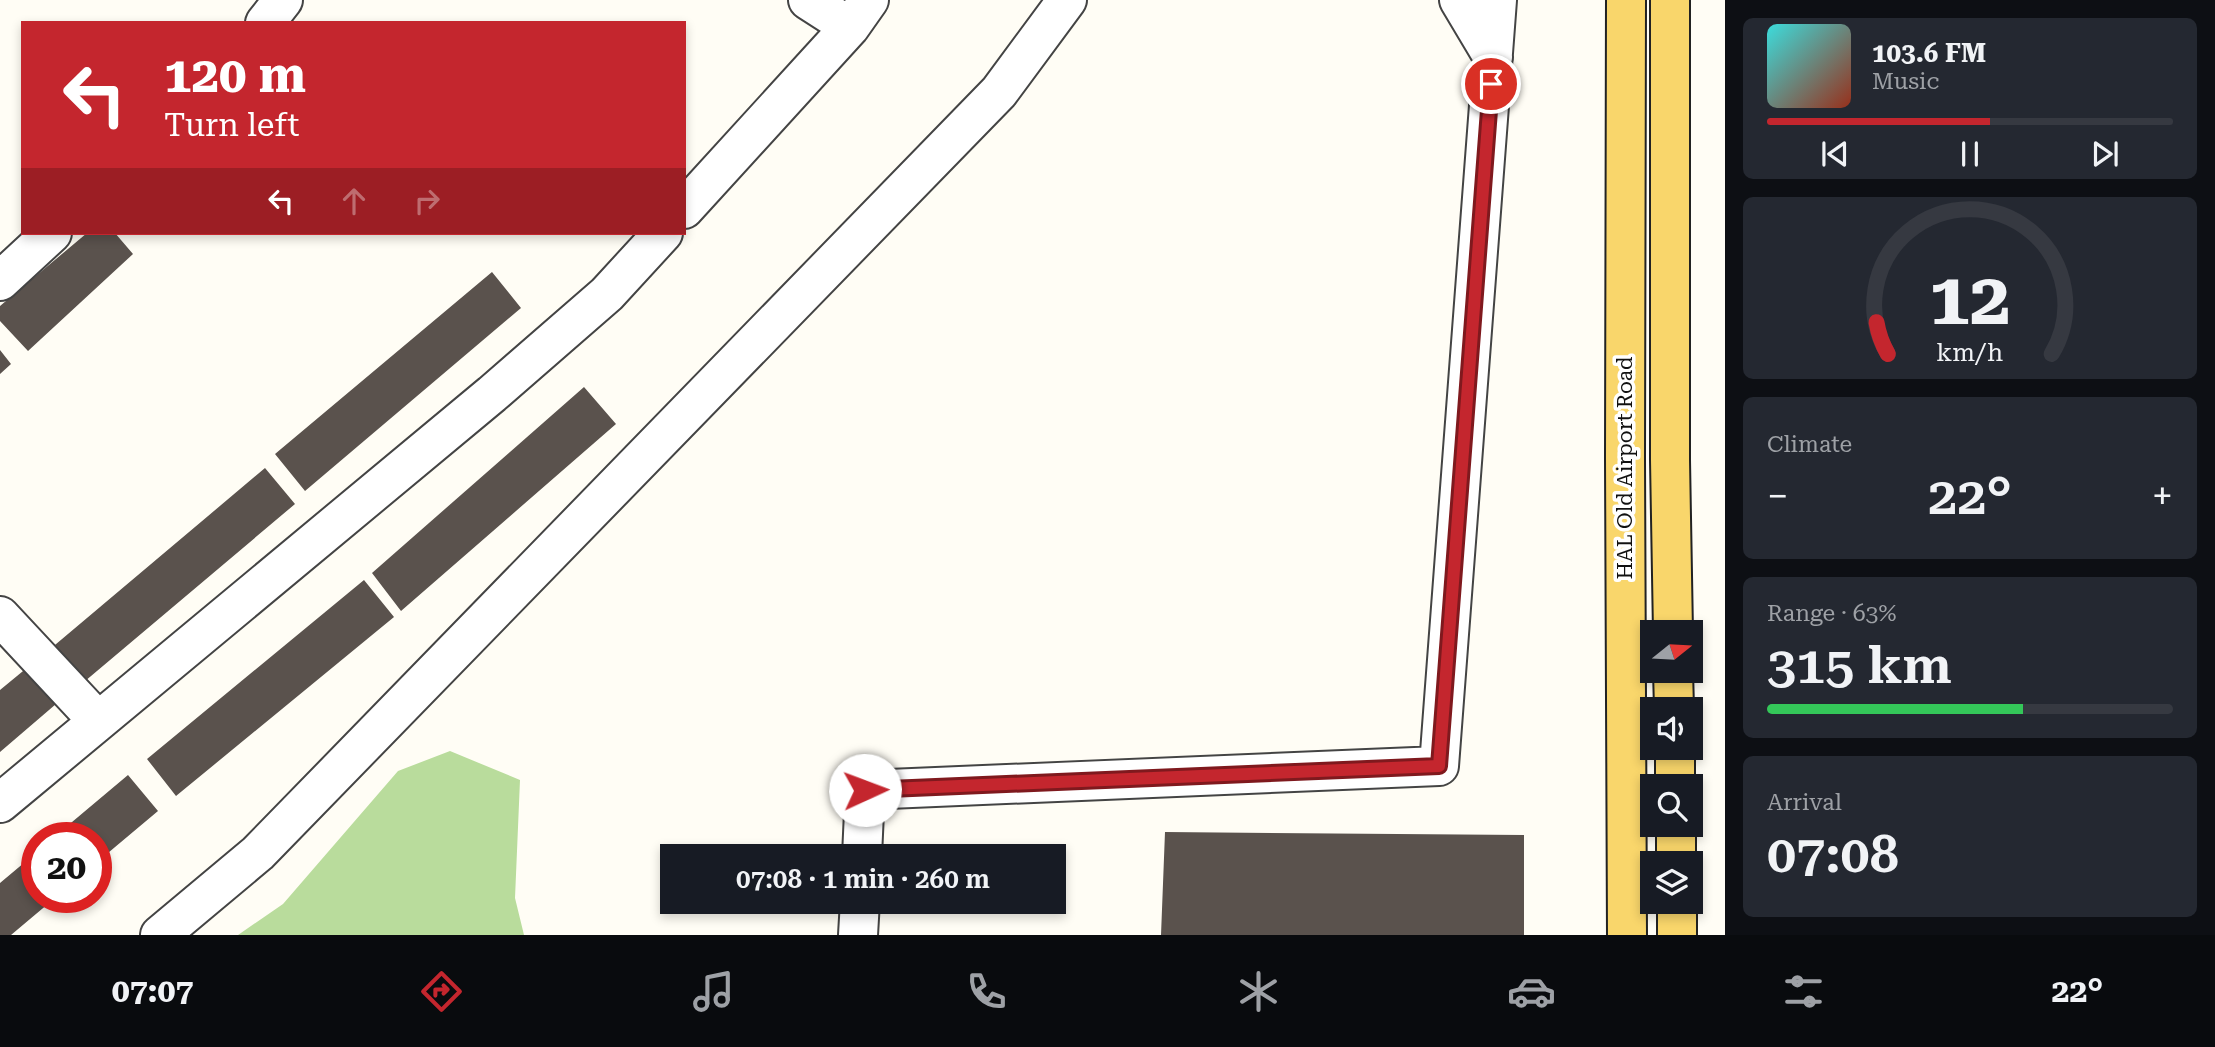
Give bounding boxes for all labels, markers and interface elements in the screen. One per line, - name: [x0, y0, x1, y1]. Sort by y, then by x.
- text: 103.6 FM: [1872, 38, 1986, 68]
- text: 120 m: [164, 47, 306, 104]
- icon: left: [49, 49, 140, 140]
- pin: [1461, 54, 1521, 114]
- icon: arrive: [1472, 65, 1510, 103]
- text: Music: [1872, 68, 1939, 95]
- text: Turn left: [164, 106, 299, 144]
- icon: previous: [1816, 135, 1854, 173]
- icon: pause: [1951, 135, 1989, 173]
- icon: next: [2086, 135, 2124, 173]
- icon: left: [262, 182, 300, 220]
- icon: ahead: [335, 182, 373, 220]
- icon: right: [408, 182, 446, 220]
- text: 12: [1929, 258, 2011, 343]
- text: km/h: [1937, 338, 2003, 367]
- street label: HAL Old Airport Road: [1613, 356, 1637, 579]
- text: Climate: [1767, 431, 1852, 458]
- text: 22°: [1928, 466, 2012, 527]
- text: −: [1767, 474, 1788, 518]
- text: +: [2152, 474, 2173, 518]
- text: Range · 63%: [1767, 600, 1896, 627]
- north arrow: [1640, 620, 1703, 682]
- map controls: [1640, 620, 1703, 914]
- text: 315 km: [1767, 635, 1952, 696]
- button: sound: [1640, 697, 1703, 760]
- position arrow: [828, 753, 902, 827]
- button: search: [1640, 774, 1703, 837]
- text: Arrival: [1767, 789, 1842, 816]
- speed limit sign: 20: [21, 822, 112, 913]
- text: 07:08: [1767, 824, 1899, 885]
- button: layers: [1640, 851, 1703, 914]
- text: 07:08 · 1 min · 260 m: [736, 864, 990, 894]
- icon: directions: [417, 967, 466, 1016]
- icon: music: [689, 967, 738, 1016]
- icon: phone: [962, 967, 1011, 1016]
- icon: climate: [1234, 967, 1283, 1016]
- icon: car: [1507, 967, 1556, 1016]
- icon: filters: [1779, 967, 1828, 1016]
- text: 07:07: [112, 972, 193, 1010]
- text: 22°: [2051, 972, 2103, 1010]

